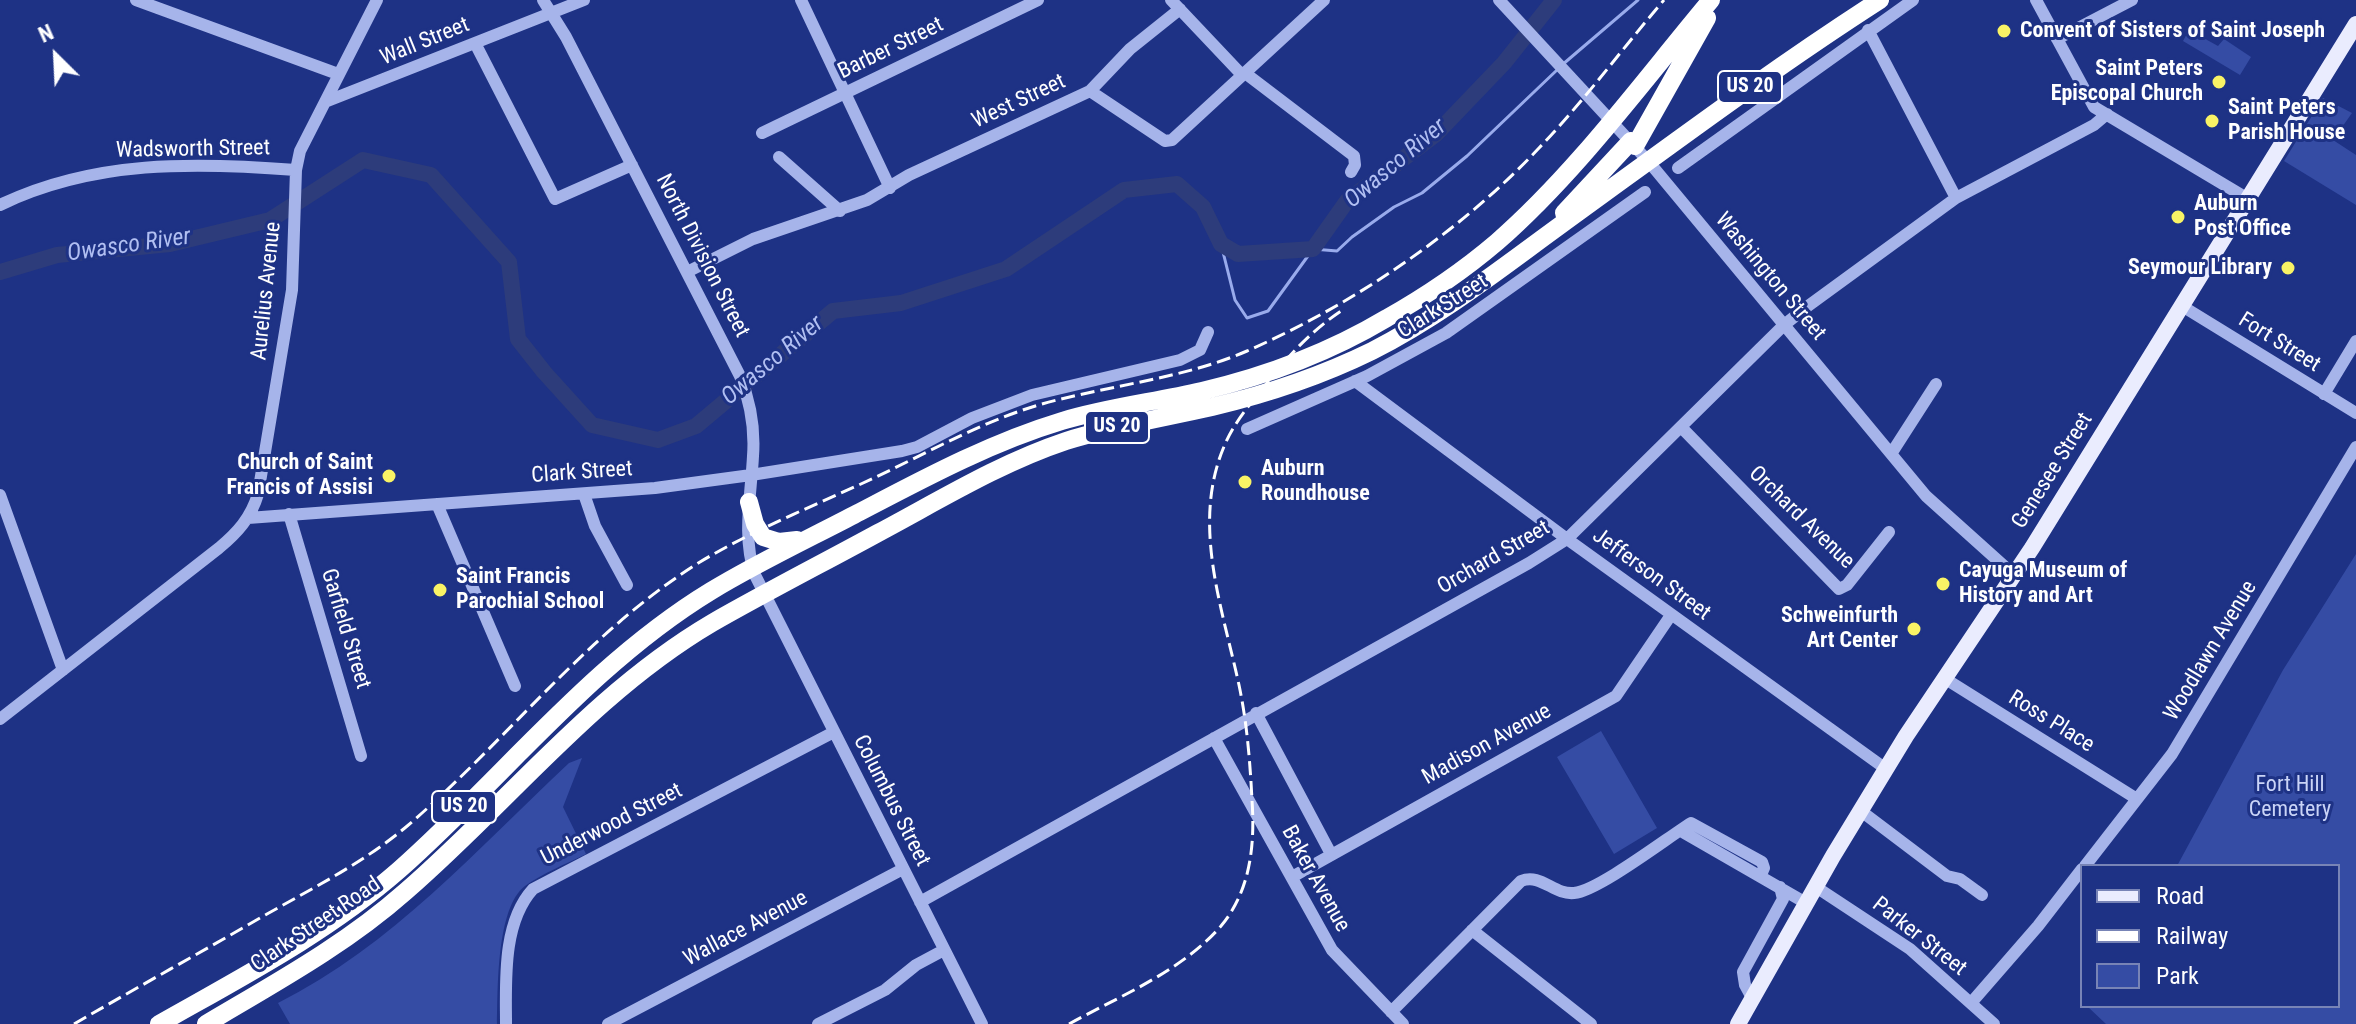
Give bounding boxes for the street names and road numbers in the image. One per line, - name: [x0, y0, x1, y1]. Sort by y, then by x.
- street label: Wall Street: [377, 12, 473, 72]
- street label: Barber Street: [834, 12, 948, 86]
- street label: West Street: [968, 69, 1070, 135]
- road number: US 20: [1718, 71, 1782, 103]
- street label: Wadsworth Street: [116, 135, 270, 165]
- street label: North Division Street: [649, 170, 755, 342]
- street label: Washington Street: [1709, 208, 1831, 346]
- street label: Aurelius Avenue: [247, 220, 287, 362]
- street label: Clark Street: [1393, 269, 1493, 345]
- street label: Fort Street: [2233, 307, 2325, 379]
- street label: Genesee Street: [2007, 408, 2099, 534]
- road number: US 20: [1085, 411, 1149, 443]
- street label: Clark Street: [531, 456, 633, 490]
- street label: Orchard Avenue: [1743, 461, 1859, 575]
- street label: Orchard Street: [1433, 515, 1555, 601]
- street label: Jefferson Street: [1587, 523, 1715, 627]
- street label: Garfield Street: [314, 566, 376, 692]
- street label: Woodlawn Avenue: [2159, 576, 2263, 726]
- street label: Ross Place: [2003, 685, 2099, 759]
- street label: Madison Avenue: [1418, 699, 1556, 791]
- street label: Columbus Street: [847, 731, 935, 871]
- street label: Underwood Street: [537, 778, 687, 872]
- road number: US 20: [432, 791, 496, 823]
- street label: Baker Avenue: [1275, 821, 1355, 937]
- street label: Clark Street Road: [246, 872, 386, 978]
- street label: Wallace Avenue: [680, 885, 812, 973]
- street label: Parker Street: [1866, 892, 1972, 982]

